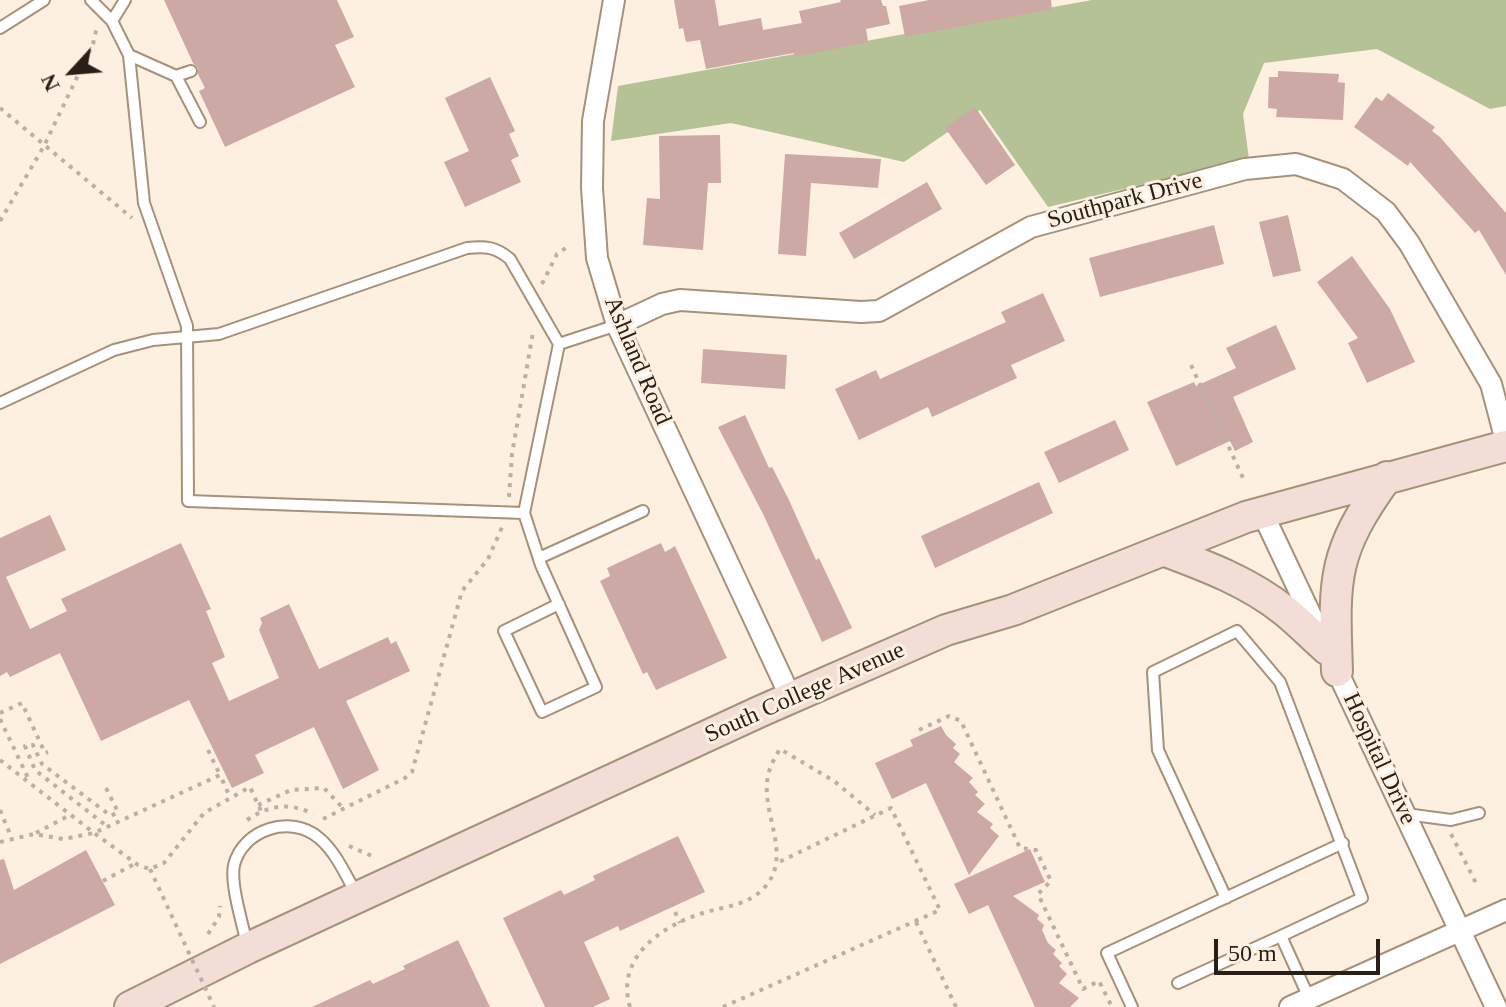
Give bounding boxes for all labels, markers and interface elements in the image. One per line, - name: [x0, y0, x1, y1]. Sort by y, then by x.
- north arrow: [32, 32, 112, 112]
- text: N: [35, 70, 65, 95]
- street label: Southpark Drive: [1044, 166, 1206, 236]
- street label: Ashland Road: [597, 292, 677, 430]
- street label: South College Avenue: [701, 636, 909, 750]
- street label: Hospital Drive: [1336, 689, 1422, 829]
- scale bar: [1218, 923, 1384, 973]
- text: 50 m: [1228, 940, 1277, 966]

